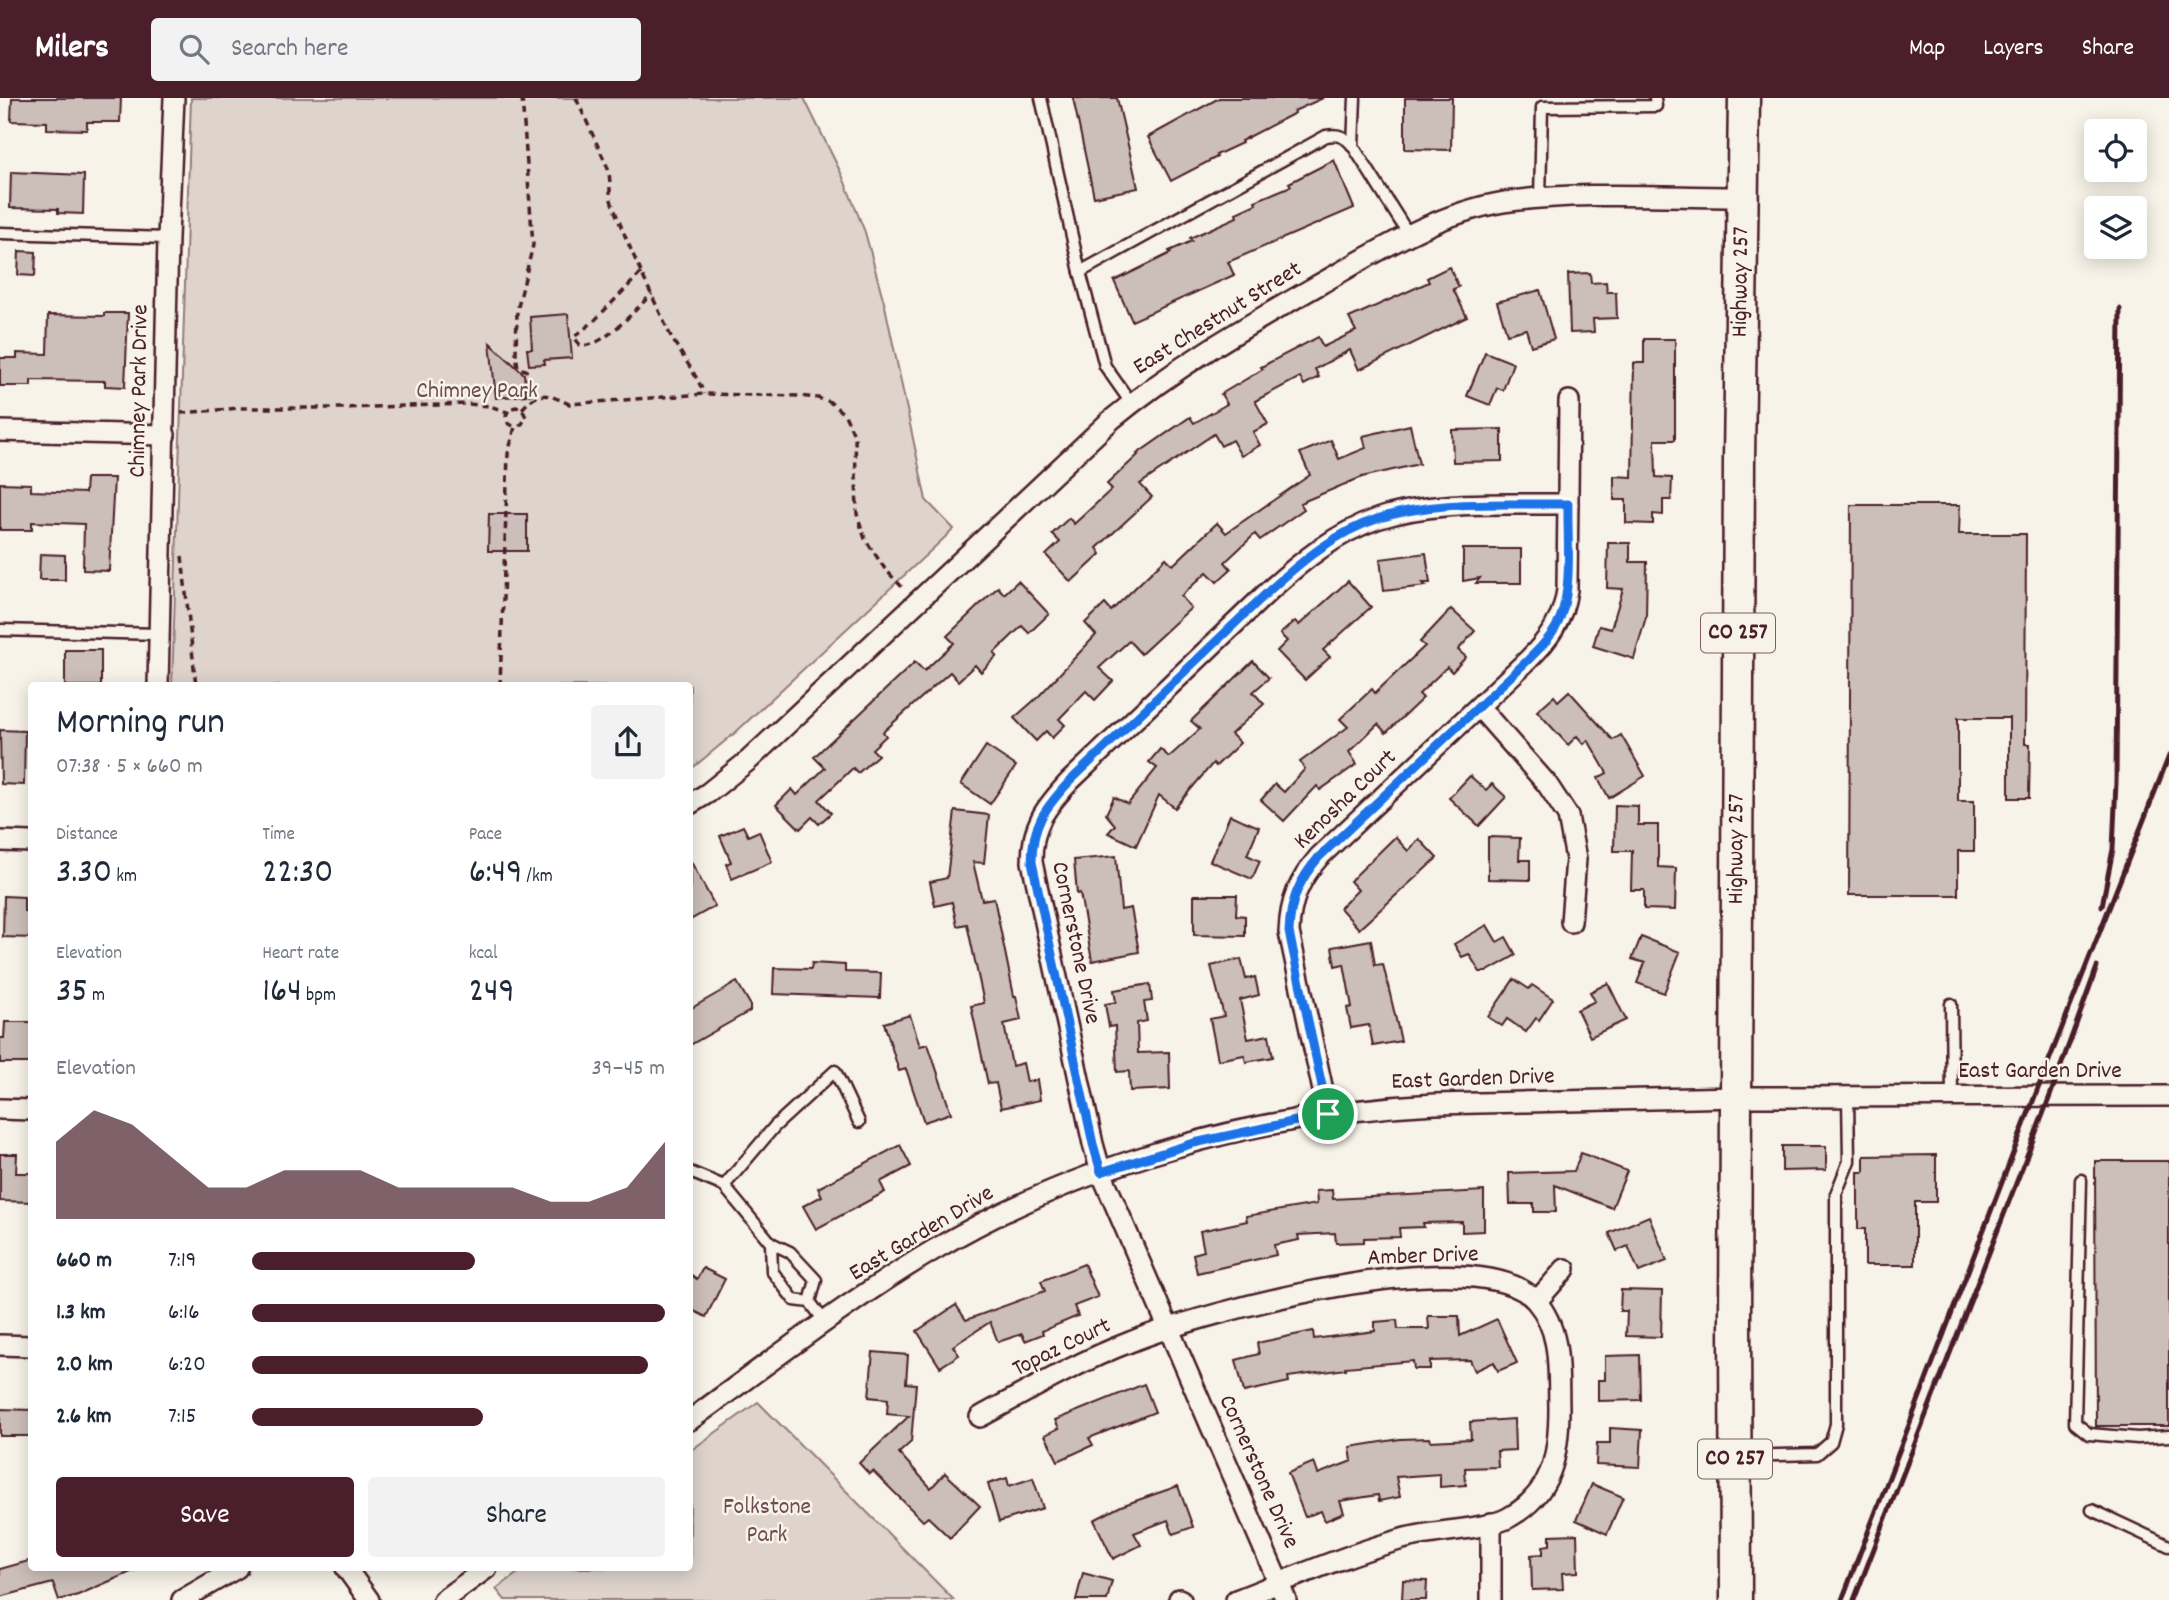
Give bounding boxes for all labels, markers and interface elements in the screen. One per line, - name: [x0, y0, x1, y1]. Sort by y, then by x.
- search box: [151, 18, 641, 81]
- text: Milers: [35, 26, 109, 73]
- icon: search: [175, 30, 213, 68]
- text: Search here: [231, 31, 348, 68]
- text: Map: [1909, 32, 1945, 66]
- text: Layers: [1983, 32, 2044, 66]
- text: Share: [2082, 32, 2134, 66]
- map controls: [2084, 119, 2147, 259]
- button: locate: [2084, 119, 2147, 182]
- button: layers: [2084, 196, 2147, 259]
- street label: Highway 257: [1724, 226, 1759, 338]
- street label: East Chestnut Street: [1127, 253, 1309, 385]
- street label: Chimney Park Drive: [121, 304, 159, 478]
- park label: Chimney Park: [416, 375, 538, 409]
- road number: CO 257: [1701, 614, 1775, 652]
- text: Morning run: [56, 697, 225, 752]
- button: share: [591, 705, 665, 779]
- street label: Kenosha Court: [1287, 742, 1405, 858]
- text: 07:38 · 5 × 660 m: [56, 751, 203, 784]
- street label: Highway 257: [1720, 793, 1754, 905]
- text: Distance: [56, 822, 118, 849]
- text: Time: [262, 822, 295, 849]
- text: Pace: [469, 822, 502, 849]
- text: 3.30: [56, 849, 112, 899]
- text: 22:30: [262, 849, 333, 899]
- text: 6:49: [469, 849, 522, 899]
- street label: Cornerstone Drive: [1041, 859, 1109, 1027]
- text: km: [112, 864, 137, 891]
- text: /km: [522, 864, 553, 891]
- text: Elevation: [56, 941, 122, 968]
- text: Heart rate: [262, 941, 339, 968]
- text: kcal: [469, 941, 498, 968]
- text: 35: [56, 968, 88, 1018]
- text: 164: [262, 968, 302, 1018]
- text: 249: [469, 968, 515, 1018]
- text: m: [88, 983, 105, 1010]
- text: bpm: [302, 983, 336, 1010]
- text: Elevation: [56, 1053, 136, 1086]
- text: 39–45 m: [592, 1053, 665, 1086]
- street label: East Garden Drive: [1958, 1055, 2122, 1089]
- street label: East Garden Drive: [1391, 1060, 1555, 1100]
- pin: [1298, 1084, 1358, 1144]
- icon: arrive: [1309, 1095, 1347, 1133]
- street label: East Garden Drive: [843, 1177, 1001, 1291]
- street label: Amber Drive: [1367, 1238, 1479, 1276]
- text: 660 m: [56, 1245, 112, 1278]
- text: 7:19: [168, 1245, 196, 1278]
- text: 1.3 km: [56, 1297, 106, 1330]
- text: 6:16: [168, 1297, 199, 1330]
- street label: Topaz Court: [1007, 1309, 1117, 1386]
- text: 2.0 km: [56, 1349, 113, 1382]
- text: 6:20: [168, 1349, 206, 1382]
- street label: Cornerstone Drive: [1209, 1390, 1307, 1554]
- text: 2.6 km: [56, 1401, 112, 1434]
- text: 7:15: [168, 1401, 196, 1434]
- road number: CO 257: [1698, 1440, 1772, 1478]
- button: Save: [56, 1477, 354, 1557]
- button: Share: [368, 1477, 665, 1557]
- park label: Folkstone Park: [723, 1491, 811, 1553]

